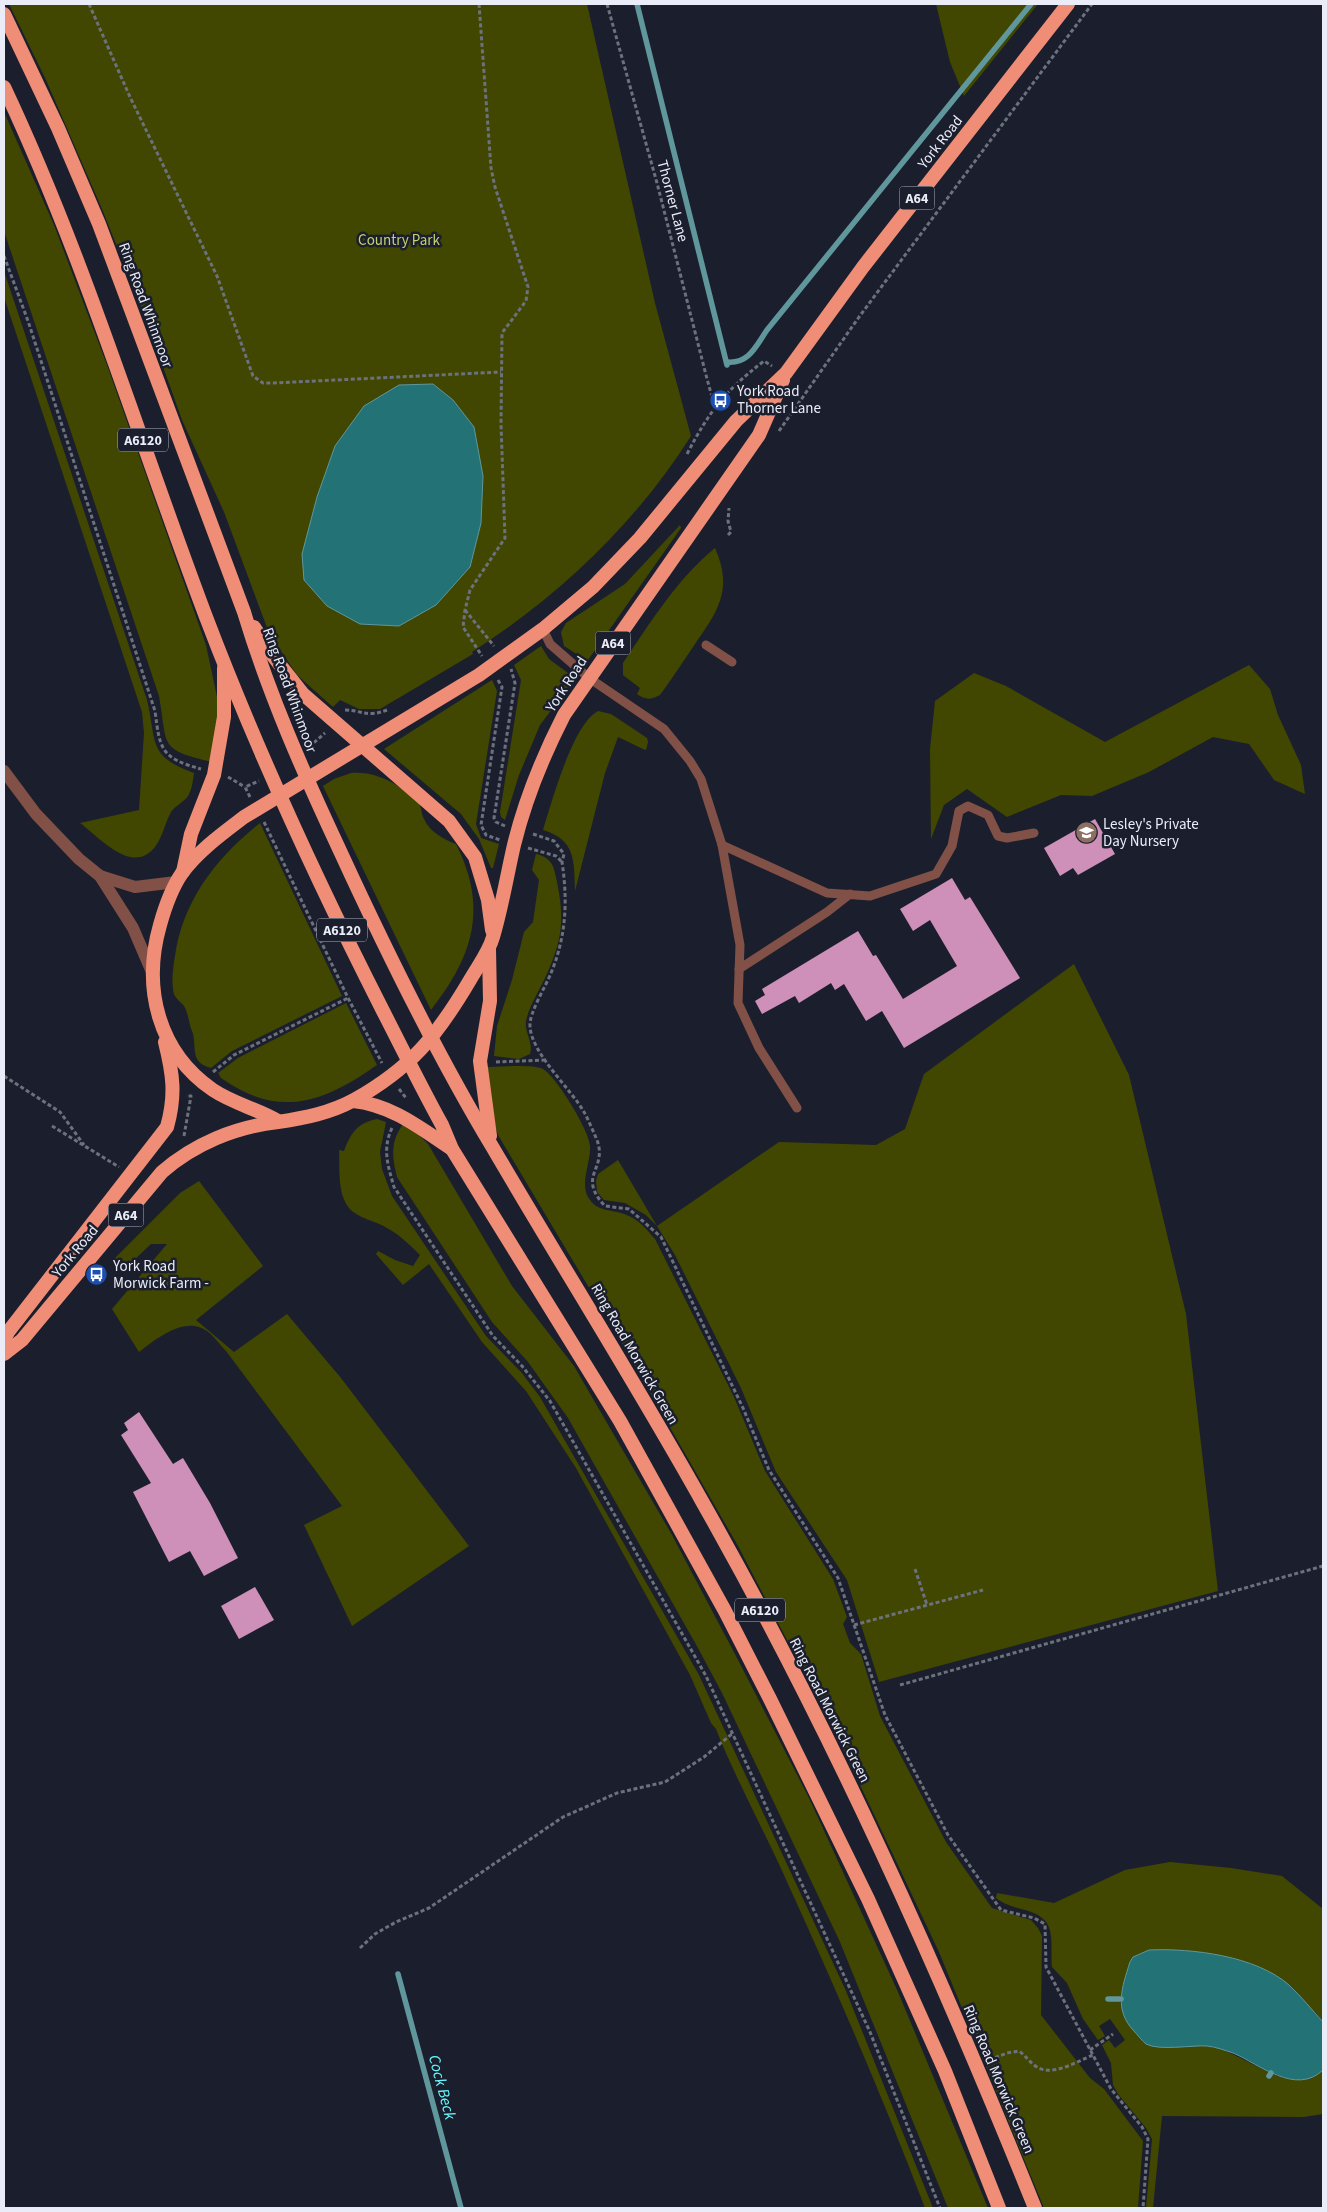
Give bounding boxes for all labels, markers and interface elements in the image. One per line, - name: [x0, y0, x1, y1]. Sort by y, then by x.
- street label: York Road: [912, 111, 968, 174]
- street label: Thorner Lane: [652, 158, 694, 244]
- road number: A64: [900, 187, 934, 210]
- park label: Country Park: [358, 230, 440, 251]
- street label: Ring Road Whinmoor: [113, 240, 178, 371]
- place label: York Road Thorner Lane: [736, 381, 821, 419]
- bus stop icon: York Road Thorner Lane: [709, 388, 733, 412]
- road number: A6120: [118, 428, 168, 452]
- street label: Ring Road Whinmoor: [257, 625, 322, 756]
- road number: A64: [596, 632, 630, 654]
- street label: York Road: [540, 652, 592, 717]
- place label: Lesley's Private Day Nursery: [1103, 814, 1199, 852]
- school or university icon: Lesley's Private Day Nursery: [1075, 821, 1099, 845]
- road number: A6120: [317, 918, 367, 942]
- road number: A64: [108, 1204, 144, 1226]
- street label: York Road: [47, 1221, 104, 1283]
- place label: York Road Morwick Farm -: [112, 1256, 209, 1294]
- bus stop icon: York Road Morwick Farm -: [85, 1263, 109, 1287]
- street label: Ring Road Morwick Green: [586, 1280, 684, 1429]
- road number: A6120: [735, 1598, 785, 1622]
- street label: Ring Road Morwick Green: [784, 1634, 875, 1786]
- street label: Ring Road Morwick Green: [958, 2002, 1039, 2157]
- water label: Cock Beck: [423, 2052, 461, 2122]

